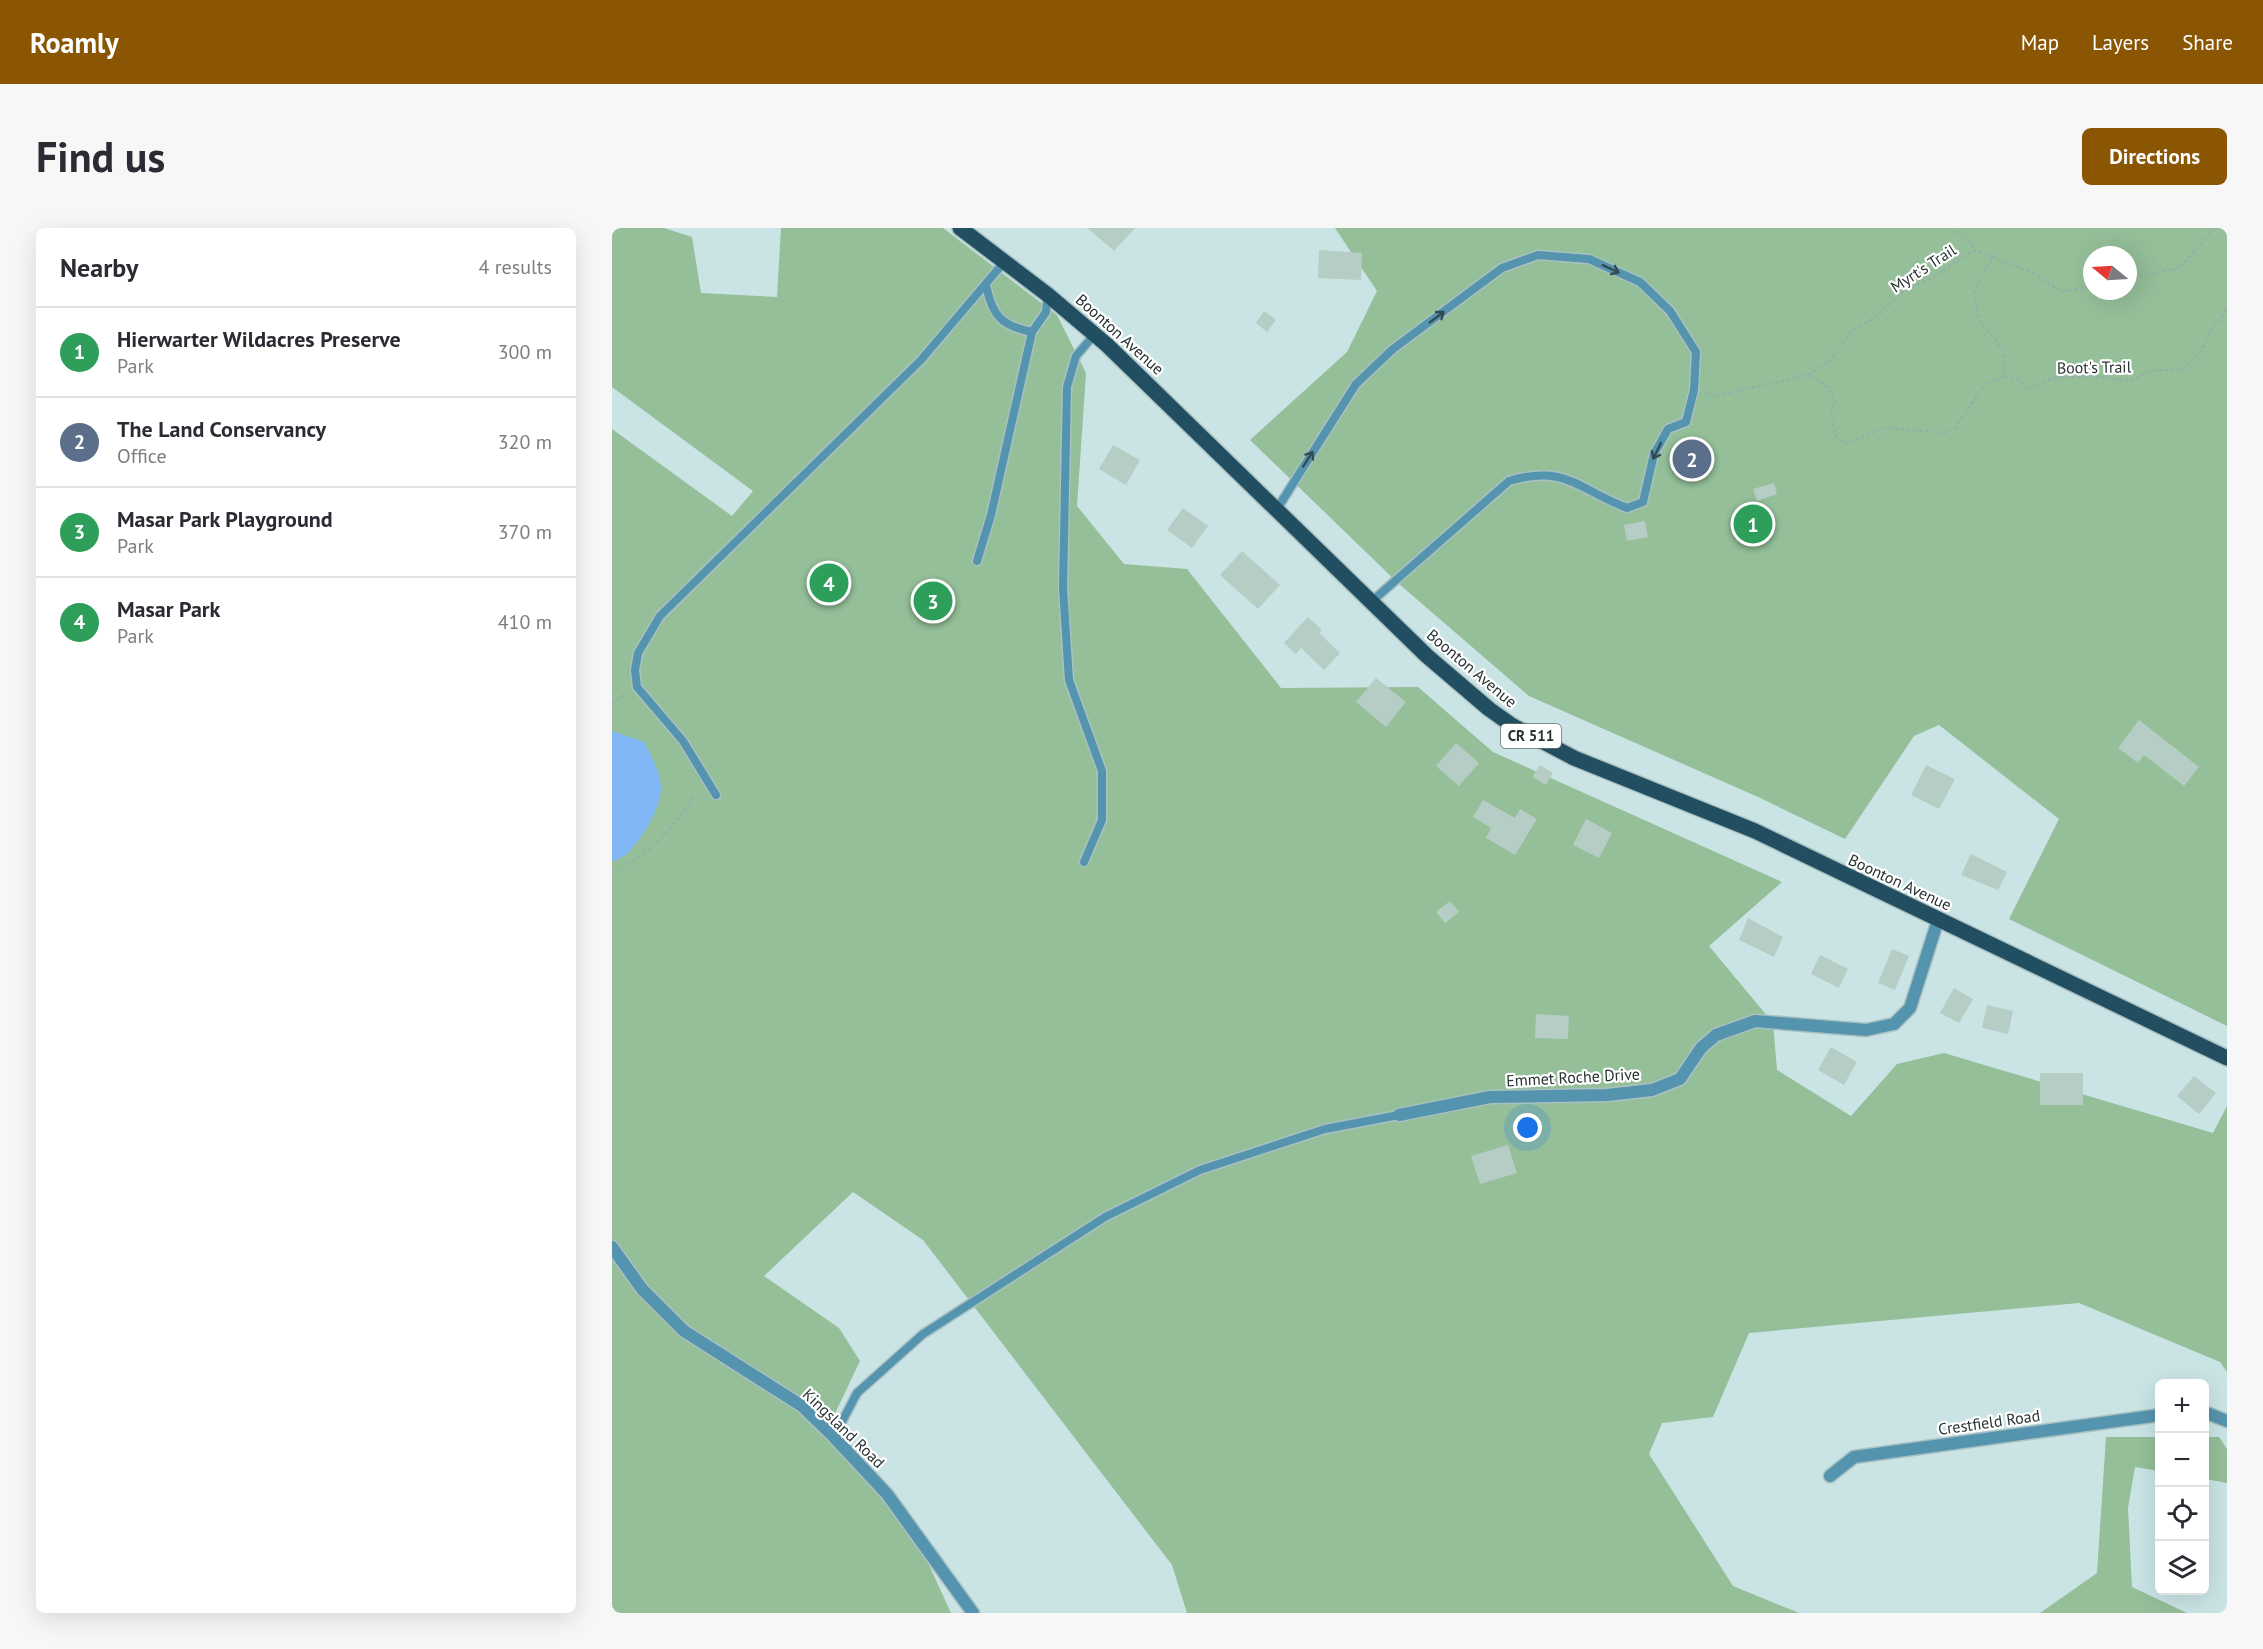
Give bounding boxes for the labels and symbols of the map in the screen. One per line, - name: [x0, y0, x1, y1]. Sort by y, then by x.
- street label: Myrt's Trail: [1887, 239, 1960, 297]
- north arrow: [2083, 246, 2137, 300]
- one-way arrow: [1602, 263, 1620, 275]
- street label: Boonton Avenue: [1072, 289, 1168, 379]
- one-way arrow: [1428, 310, 1444, 323]
- street label: Boot's Trail: [2057, 356, 2132, 378]
- pin: 2: [1672, 436, 1712, 482]
- one-way arrow: [1650, 441, 1662, 459]
- one-way arrow: [1301, 451, 1314, 468]
- pin: 1: [1734, 502, 1772, 546]
- pin: 4: [810, 560, 848, 606]
- pin: 3: [914, 578, 952, 623]
- street label: Boonton Avenue: [1423, 624, 1521, 712]
- road number: CR 511: [1501, 724, 1561, 748]
- street label: Boonton Avenue: [1845, 849, 1955, 915]
- street label: Emmet Roche Drive: [1506, 1064, 1640, 1090]
- your location: [1513, 1113, 1542, 1142]
- street label: Kingsland Road: [799, 1384, 889, 1472]
- street label: Crestfield Road: [1937, 1405, 2041, 1439]

